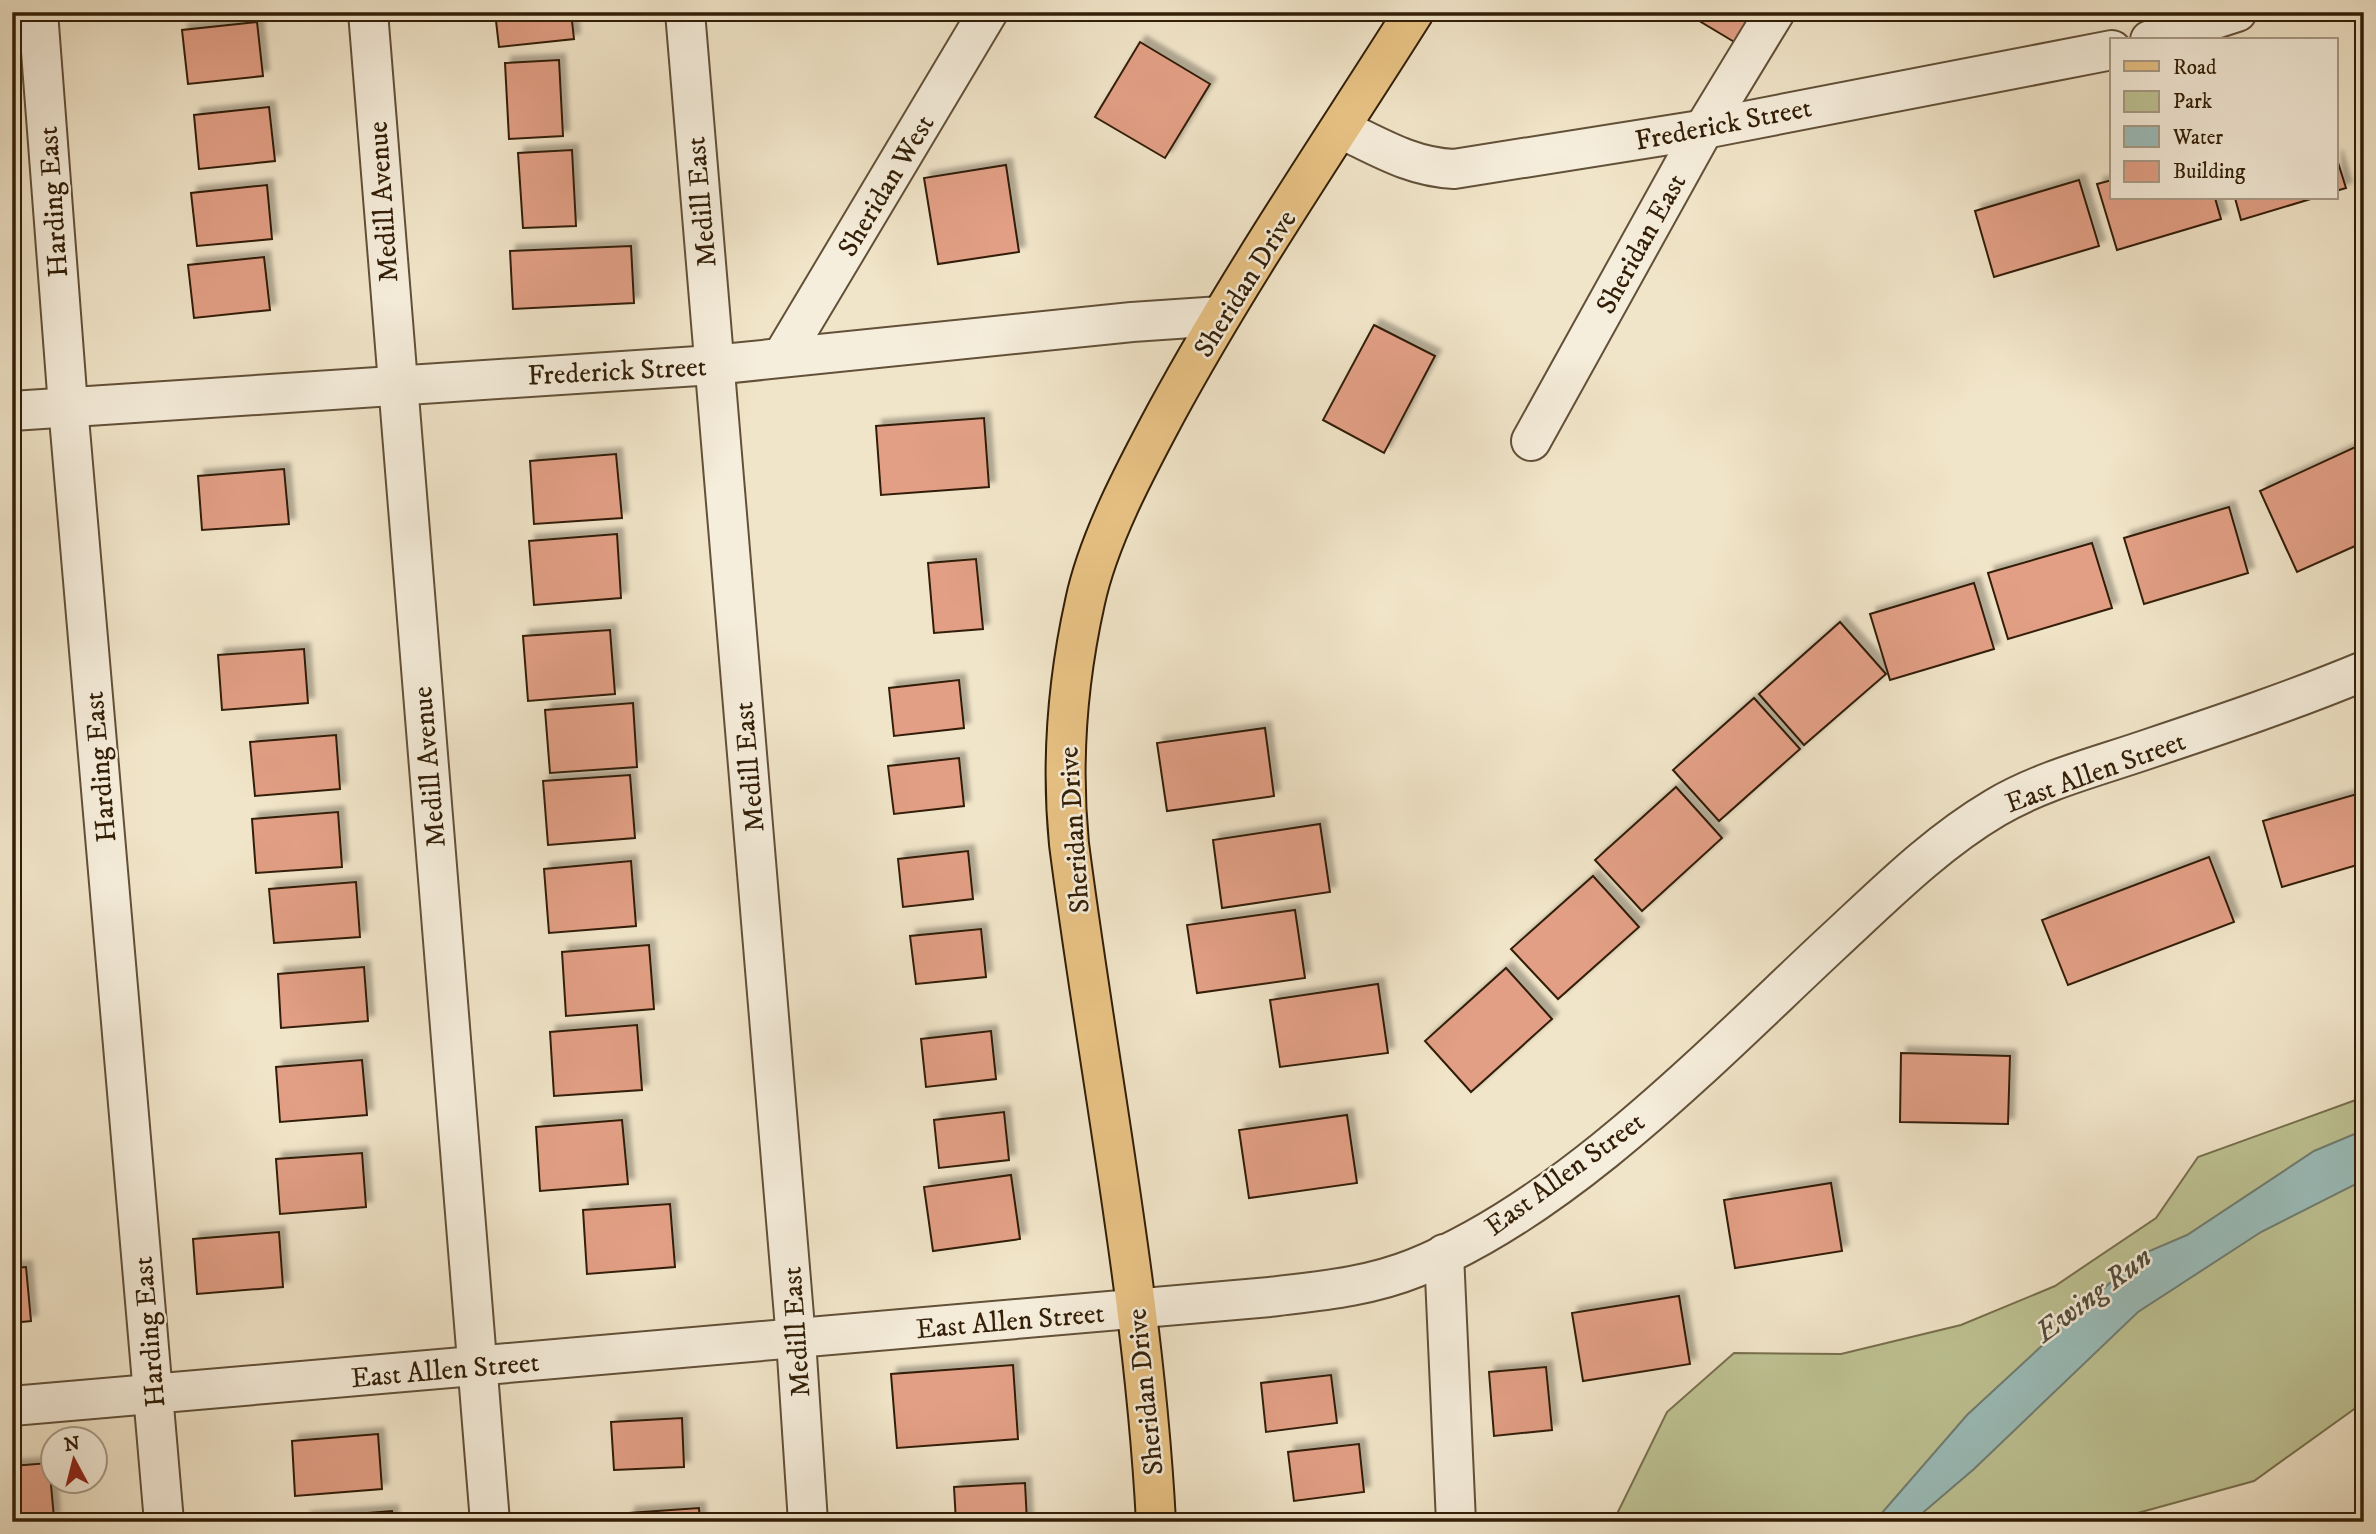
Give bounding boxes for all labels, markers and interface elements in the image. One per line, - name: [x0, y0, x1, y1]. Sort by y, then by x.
- legend: [2110, 38, 2338, 200]
- text: Road: [2173, 55, 2217, 81]
- text: Park: [2173, 89, 2213, 115]
- street label: Frederick Street: [1632, 90, 1815, 159]
- street label: Sheridan West: [830, 108, 942, 263]
- street label: Medill Avenue: [360, 120, 407, 284]
- street label: Harding East: [31, 125, 76, 279]
- text: Water: [2172, 125, 2223, 151]
- street label: Medill East: [678, 135, 725, 269]
- text: Building: [2173, 159, 2246, 185]
- street label: Sheridan East: [1588, 167, 1694, 320]
- street label: Sheridan Drive: [1186, 204, 1304, 364]
- street label: Frederick Street: [527, 349, 707, 394]
- street label: Medill Avenue: [405, 685, 454, 849]
- street label: Harding East: [76, 690, 125, 844]
- street label: Medill East: [726, 700, 773, 834]
- street label: East Allen Street: [2001, 724, 2190, 821]
- street label: Sheridan Drive: [1051, 745, 1098, 915]
- street label: East Allen Street: [1478, 1104, 1652, 1244]
- water label: Ewing Run: [2026, 1239, 2160, 1352]
- street label: Harding East: [125, 1255, 174, 1409]
- street label: Medill East: [774, 1265, 819, 1398]
- street label: East Allen Street: [914, 1296, 1106, 1347]
- street label: Sheridan Drive: [1119, 1307, 1172, 1477]
- street label: East Allen Street: [349, 1345, 541, 1396]
- north arrow: [38, 1426, 108, 1496]
- text: N: [63, 1432, 82, 1457]

